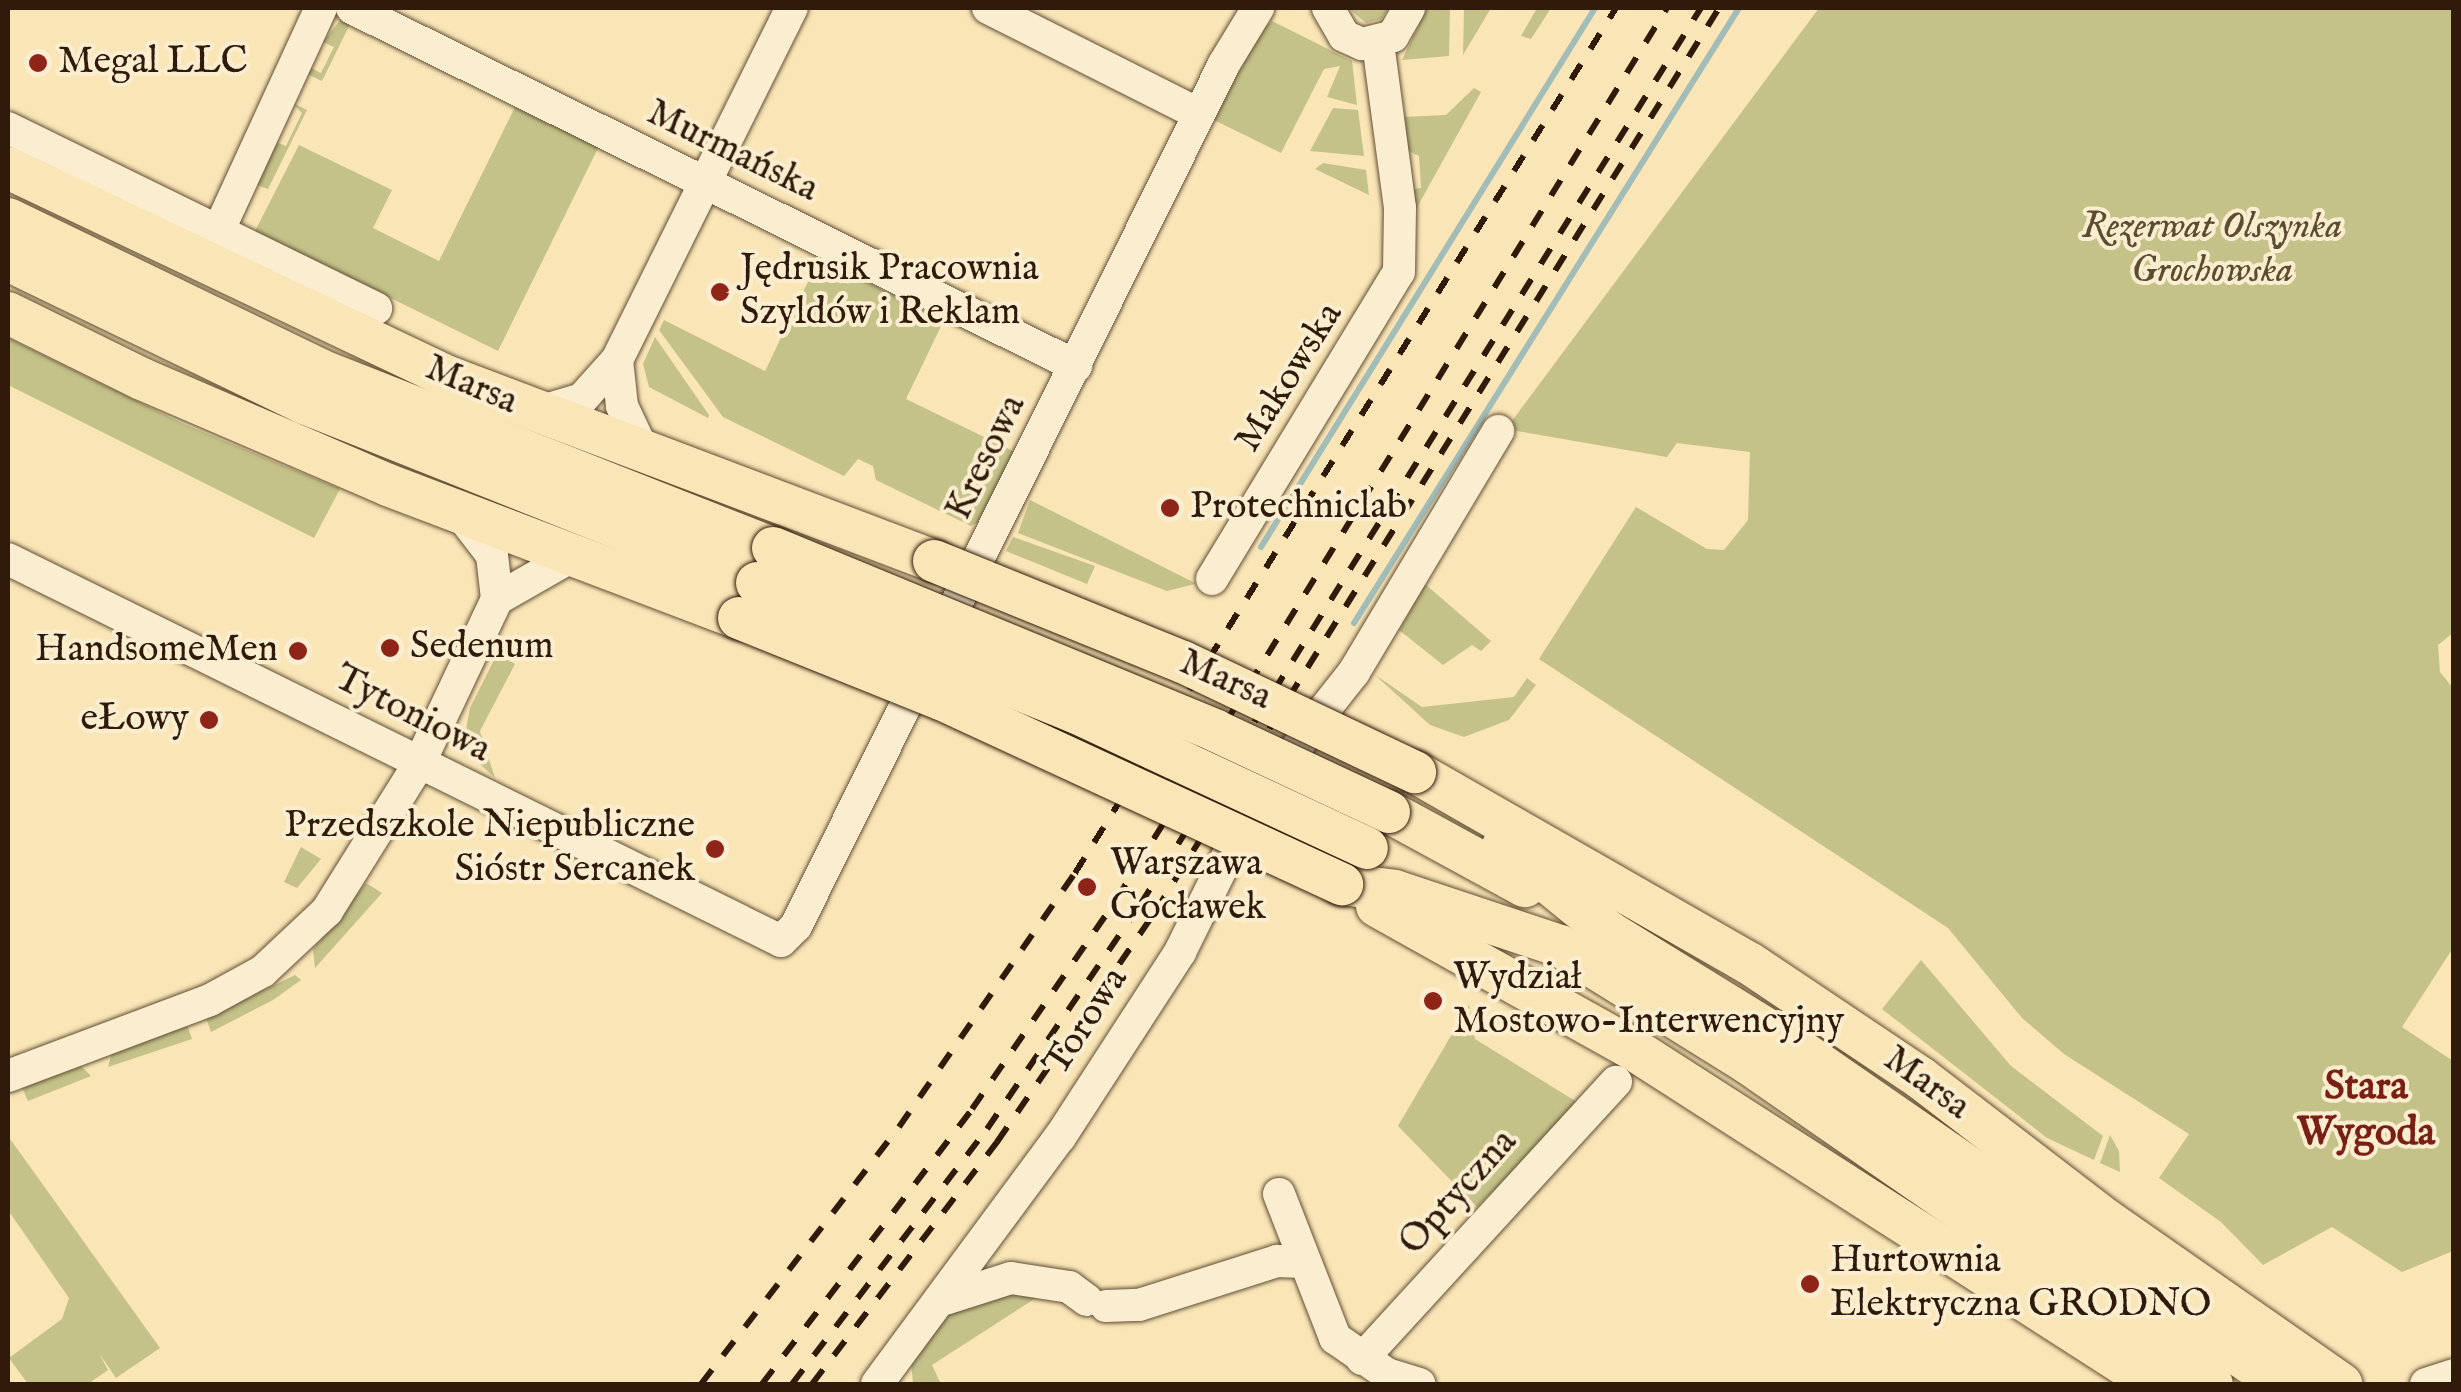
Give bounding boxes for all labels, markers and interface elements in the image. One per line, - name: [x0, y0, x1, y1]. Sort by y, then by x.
- place label: Megal LLC: [58, 40, 248, 86]
- marker: Megal LLC: [27, 52, 49, 74]
- street label: Murmańska: [639, 91, 825, 213]
- park label: Rezerwat Olszynka Grochowska: [2082, 205, 2342, 294]
- place label: Jędrusik Pracownia Szyldów i Reklam: [740, 247, 1039, 336]
- marker: Jędrusik Pracownia Szyldów i Reklam: [709, 281, 731, 303]
- street label: Makowska: [1226, 295, 1354, 461]
- street label: Marsa: [418, 346, 524, 426]
- street label: Kresowa: [937, 388, 1037, 528]
- place label: Protechniclab: [1190, 485, 1407, 531]
- marker: Protechniclab: [1159, 497, 1181, 519]
- place label: Sedenum: [410, 625, 554, 671]
- place label: HandsomeMen: [35, 628, 278, 674]
- marker: Sedenum: [379, 637, 401, 659]
- marker: HandsomeMen: [287, 640, 309, 662]
- street label: Marsa: [1172, 641, 1278, 721]
- street label: Tytoniowa: [326, 656, 498, 774]
- place label: eŁowy: [80, 697, 189, 743]
- marker: eŁowy: [198, 709, 220, 731]
- place label: Przedszkole Niepubliczne Sióstr Sercanek: [284, 804, 695, 894]
- marker: Przedszkole Niepubliczne Sióstr Sercanek: [704, 838, 726, 860]
- place label: Warszawa Gocławek: [1110, 842, 1266, 932]
- marker: Warszawa Gocławek: [1074, 874, 1100, 900]
- place label: Wydział Mostowo-Interwencyjny: [1453, 956, 1844, 1046]
- street label: Torowa: [1035, 959, 1139, 1085]
- marker: Wydział Mostowo-Interwencyjny: [1422, 990, 1444, 1012]
- street label: Marsa: [1874, 1037, 1978, 1131]
- district label: Stara Wygoda: [2297, 1064, 2435, 1158]
- street label: Optyczna: [1391, 1121, 1527, 1265]
- place label: Hurtownia Elektryczna GRODNO: [1830, 1239, 2211, 1328]
- marker: Hurtownia Elektryczna GRODNO: [1799, 1273, 1821, 1295]

